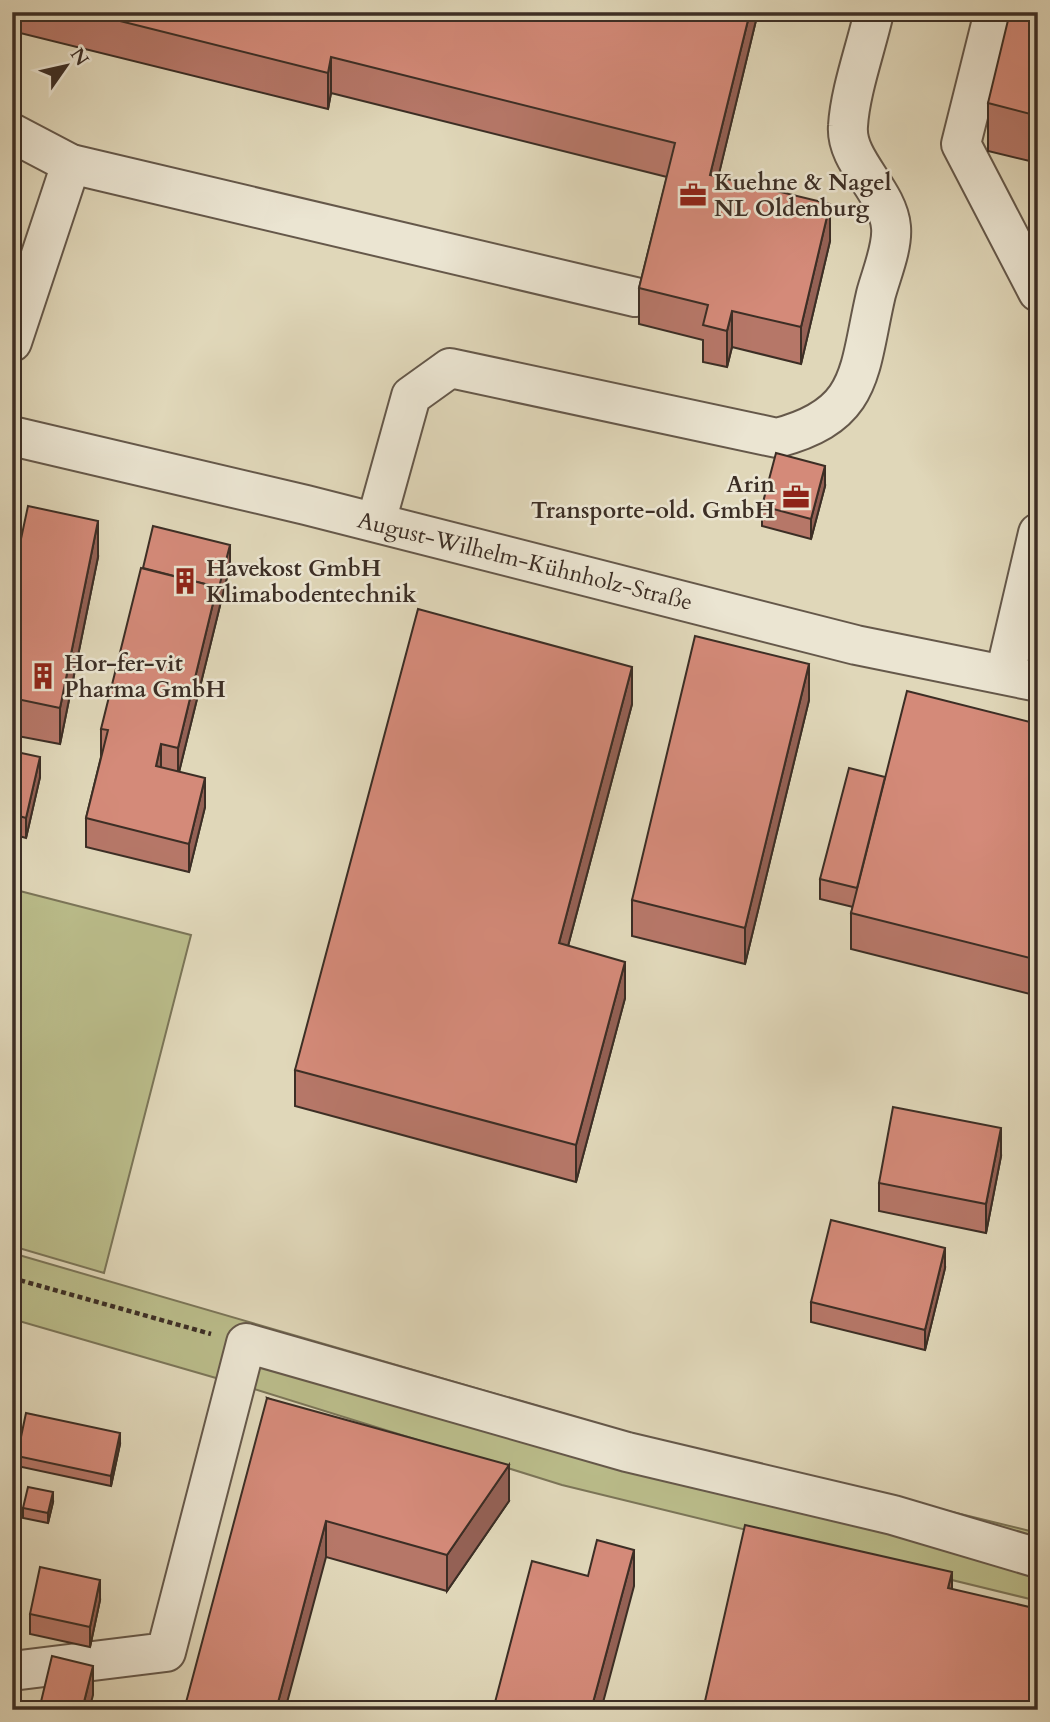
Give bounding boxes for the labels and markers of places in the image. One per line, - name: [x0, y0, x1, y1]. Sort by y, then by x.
- place label: Kuehne & Nagel NL Oldenburg: [714, 167, 892, 224]
- office icon: Kuehne & Nagel NL Oldenburg: [678, 180, 708, 210]
- place label: Arin Transporte-old. GmbH: [531, 469, 775, 526]
- office icon: Arin Transporte-old. GmbH: [781, 482, 811, 512]
- place label: Havekost GmbH Klimabodentechnik: [206, 553, 417, 610]
- building icon: Havekost GmbH Klimabodentechnik: [170, 566, 200, 596]
- place label: Hor-fer-vit Pharma GmbH: [64, 648, 226, 705]
- building icon: Hor-fer-vit Pharma GmbH: [28, 661, 58, 691]

